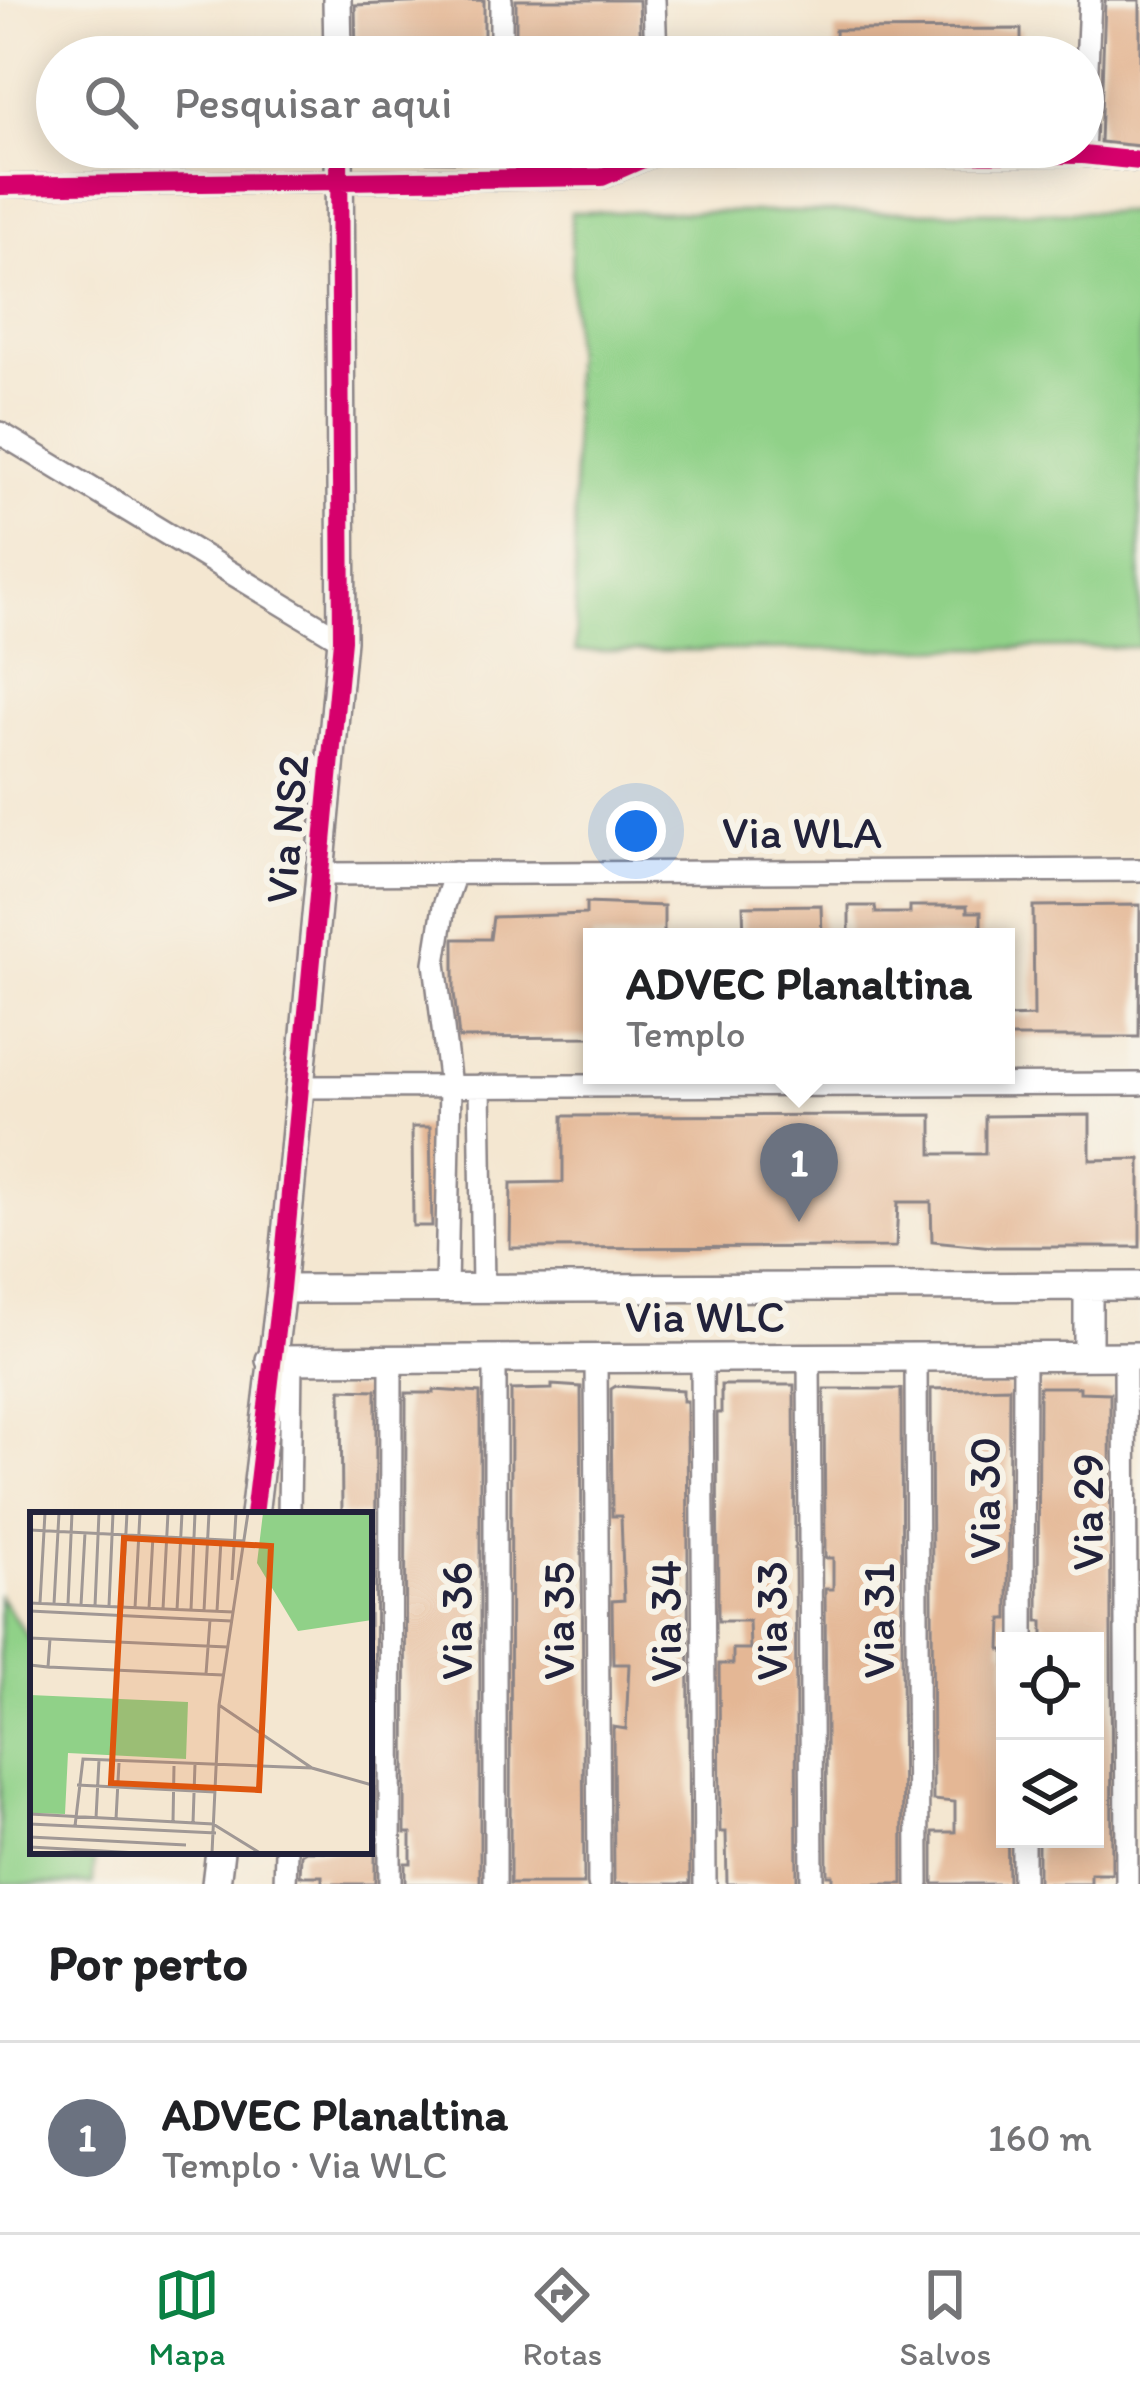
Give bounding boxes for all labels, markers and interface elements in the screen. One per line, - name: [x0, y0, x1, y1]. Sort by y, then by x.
- search box: [36, 36, 1104, 168]
- icon: search: [78, 69, 144, 135]
- text: Pesquisar aqui: [174, 75, 452, 129]
- street label: Via NS2: [253, 752, 319, 906]
- your location: [606, 801, 666, 861]
- street label: Via WLA: [722, 805, 882, 859]
- popup: [583, 928, 1015, 1084]
- text: ADVEC Planaltina: [626, 956, 972, 1010]
- text: Templo: [626, 1010, 746, 1057]
- pin: 1: [760, 1123, 838, 1222]
- street label: Via WLC: [625, 1289, 785, 1343]
- street label: Via 30: [957, 1437, 1011, 1559]
- street label: Via 29: [1060, 1453, 1114, 1571]
- inset map: [30, 1512, 372, 1854]
- street label: Via 34: [638, 1560, 692, 1682]
- street label: Via 33: [744, 1561, 798, 1681]
- street label: Via 36: [429, 1562, 483, 1680]
- street label: Via 35: [531, 1562, 585, 1680]
- street label: Via 31: [851, 1563, 905, 1679]
- map controls: [996, 1632, 1104, 1848]
- button: locate: [996, 1632, 1104, 1740]
- button: layers: [996, 1740, 1104, 1848]
- text: Por perto: [48, 1932, 248, 1993]
- text: ADVEC Planaltina: [162, 2087, 508, 2141]
- text: 1: [78, 2114, 96, 2161]
- text: 160 m: [988, 2114, 1092, 2161]
- text: Templo · Via WLC: [162, 2141, 447, 2188]
- tab: Mapa: [149, 2262, 225, 2373]
- tab: Rotas: [523, 2262, 602, 2373]
- tab: Salvos: [899, 2262, 991, 2373]

